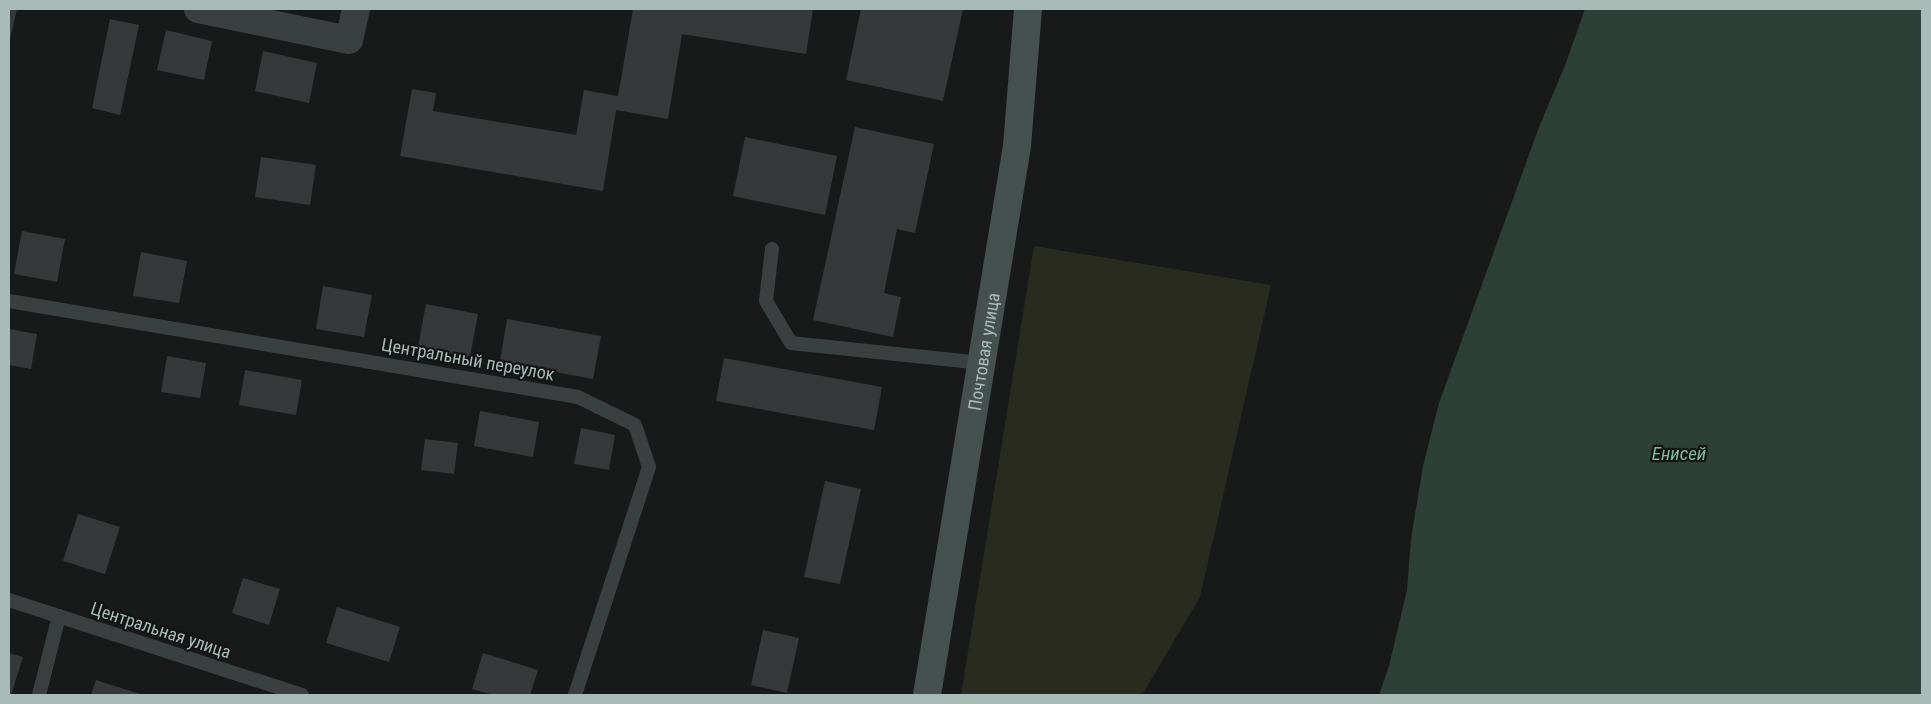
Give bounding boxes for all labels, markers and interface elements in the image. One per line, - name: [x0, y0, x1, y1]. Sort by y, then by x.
- street label: Почтовая улица: [963, 291, 1003, 412]
- street label: Центральный переулок: [380, 333, 557, 385]
- water label: Енисей: [1652, 442, 1706, 465]
- street label: Центральная улица: [88, 597, 234, 663]

